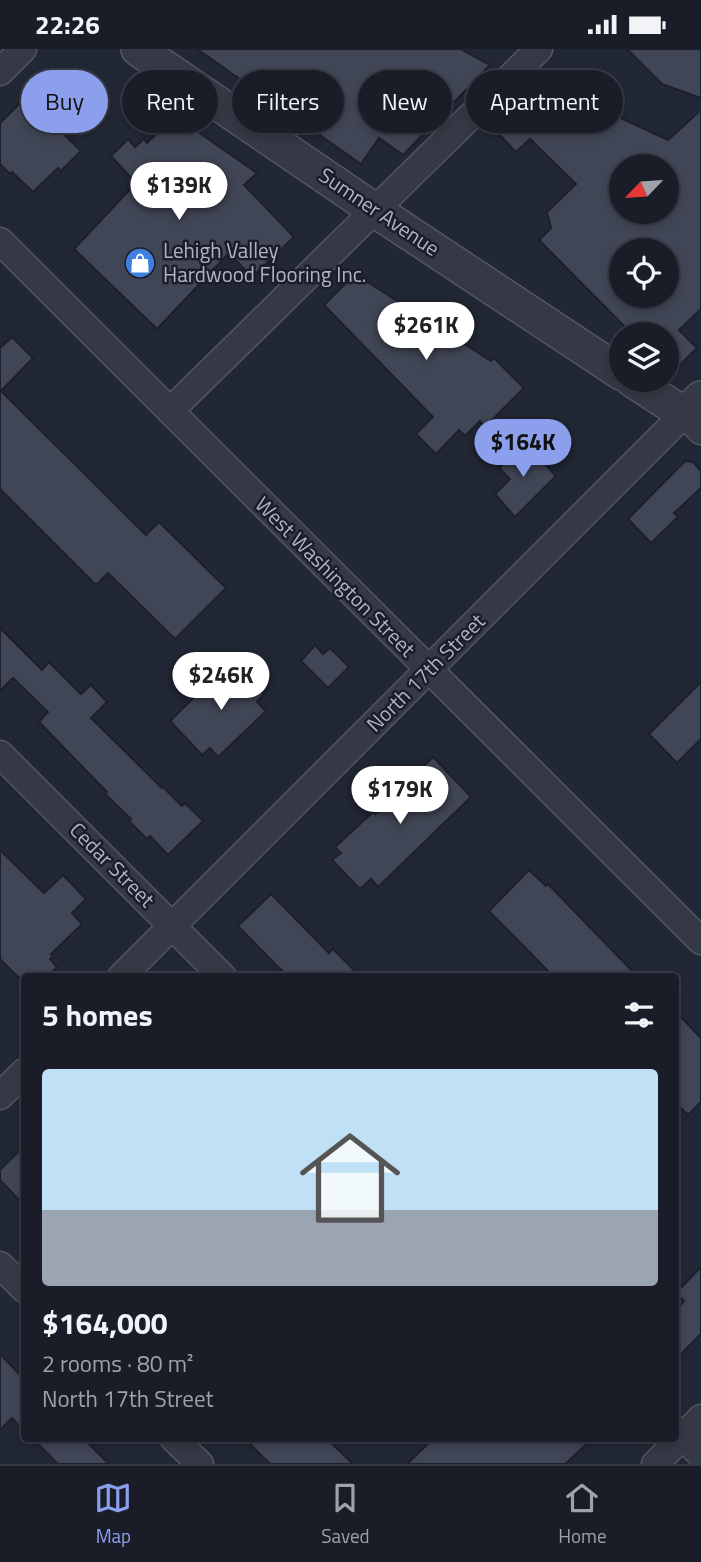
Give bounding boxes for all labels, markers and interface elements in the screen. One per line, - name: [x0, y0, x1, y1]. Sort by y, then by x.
- text: 22:26: [35, 5, 100, 44]
- chip: Buy: [21, 70, 108, 133]
- chip: Rent: [122, 70, 218, 133]
- chip: Filters: [232, 70, 344, 133]
- chip: New: [358, 70, 452, 133]
- chip: Apartment: [466, 70, 623, 133]
- north arrow: [609, 154, 679, 224]
- map controls: [609, 154, 679, 392]
- street label: Sumner Avenue: [313, 159, 446, 263]
- pin: $139K: [130, 163, 228, 222]
- text: $139K: [146, 167, 212, 202]
- place label: Lehigh Valley Hardwood Flooring Inc.: [163, 234, 366, 290]
- button: locate: [609, 238, 679, 308]
- shop icon: Lehigh Valley Hardwood Flooring Inc.: [123, 246, 157, 280]
- pin: $261K: [377, 303, 475, 362]
- text: $261K: [393, 307, 459, 342]
- button: layers: [609, 322, 679, 392]
- pin: $164K: [474, 419, 572, 479]
- text: $164K: [490, 424, 556, 459]
- street label: West Washington Street: [248, 489, 424, 664]
- street label: North 17th Street: [359, 605, 492, 739]
- pin: $246K: [172, 653, 270, 712]
- text: $246K: [188, 657, 254, 692]
- pin: $179K: [351, 767, 449, 826]
- text: $179K: [367, 771, 433, 806]
- street label: Cedar Street: [63, 814, 163, 915]
- text: 5 homes: [42, 992, 153, 1038]
- icon: filters: [620, 996, 658, 1034]
- icon: home: [287, 1115, 413, 1241]
- text: $164,000: [42, 1300, 168, 1346]
- text: 2 rooms · 80 m²: [42, 1346, 193, 1381]
- text: North 17th Street: [42, 1381, 214, 1416]
- tab: Map: [94, 1479, 132, 1550]
- tab: Saved: [321, 1479, 370, 1550]
- tab: Home: [558, 1479, 607, 1550]

